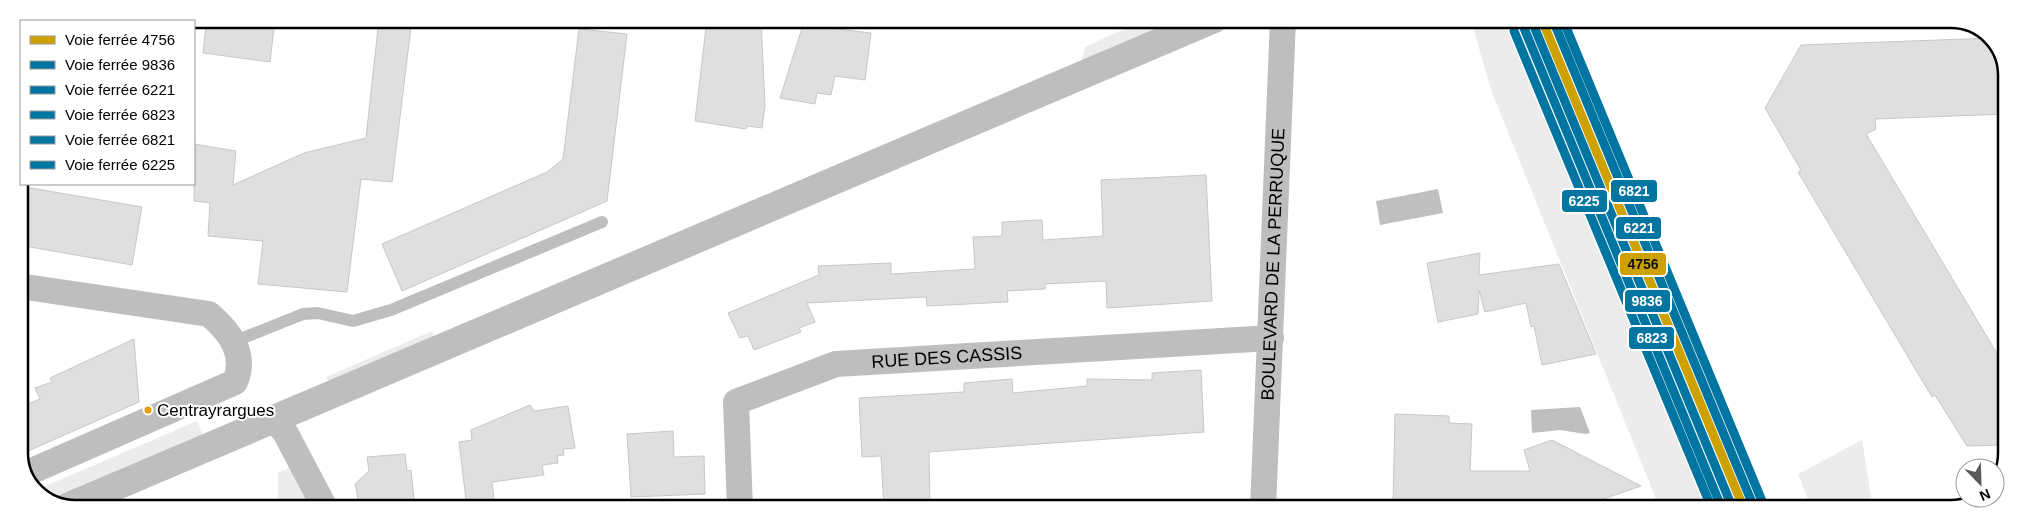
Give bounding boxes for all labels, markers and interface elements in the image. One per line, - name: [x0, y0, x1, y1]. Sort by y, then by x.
- legend: [20, 20, 195, 185]
- text: Voie ferrée 4756: [65, 31, 175, 48]
- text: Voie ferrée 9836: [65, 56, 175, 73]
- text: Voie ferrée 6221: [65, 81, 175, 98]
- text: Voie ferrée 6823: [65, 106, 175, 123]
- street label: BOULEVARD DE LA PERRUQUE: [1257, 127, 1289, 401]
- text: Voie ferrée 6821: [65, 131, 175, 148]
- text: Voie ferrée 6225: [65, 156, 175, 173]
- line badge: 6821: [1610, 179, 1658, 203]
- text: 6821: [1618, 183, 1650, 199]
- line badge: 6225: [1561, 189, 1608, 213]
- text: 6225: [1568, 193, 1600, 209]
- line badge: 6221: [1615, 216, 1662, 240]
- text: 6221: [1623, 220, 1655, 236]
- line badge: 4756: [1619, 252, 1667, 276]
- text: 4756: [1627, 256, 1659, 272]
- line badge: 9836: [1624, 289, 1671, 313]
- text: 9836: [1631, 293, 1663, 309]
- line badge: 6823: [1628, 326, 1675, 350]
- text: 6823: [1636, 330, 1668, 346]
- street label: RUE DES CASSIS: [871, 343, 1023, 372]
- place label: Centrayrargues: [157, 401, 274, 420]
- marker: Centrayrargues: [143, 405, 153, 415]
- north arrow: [1955, 458, 2005, 508]
- text: N: [1977, 486, 1993, 504]

